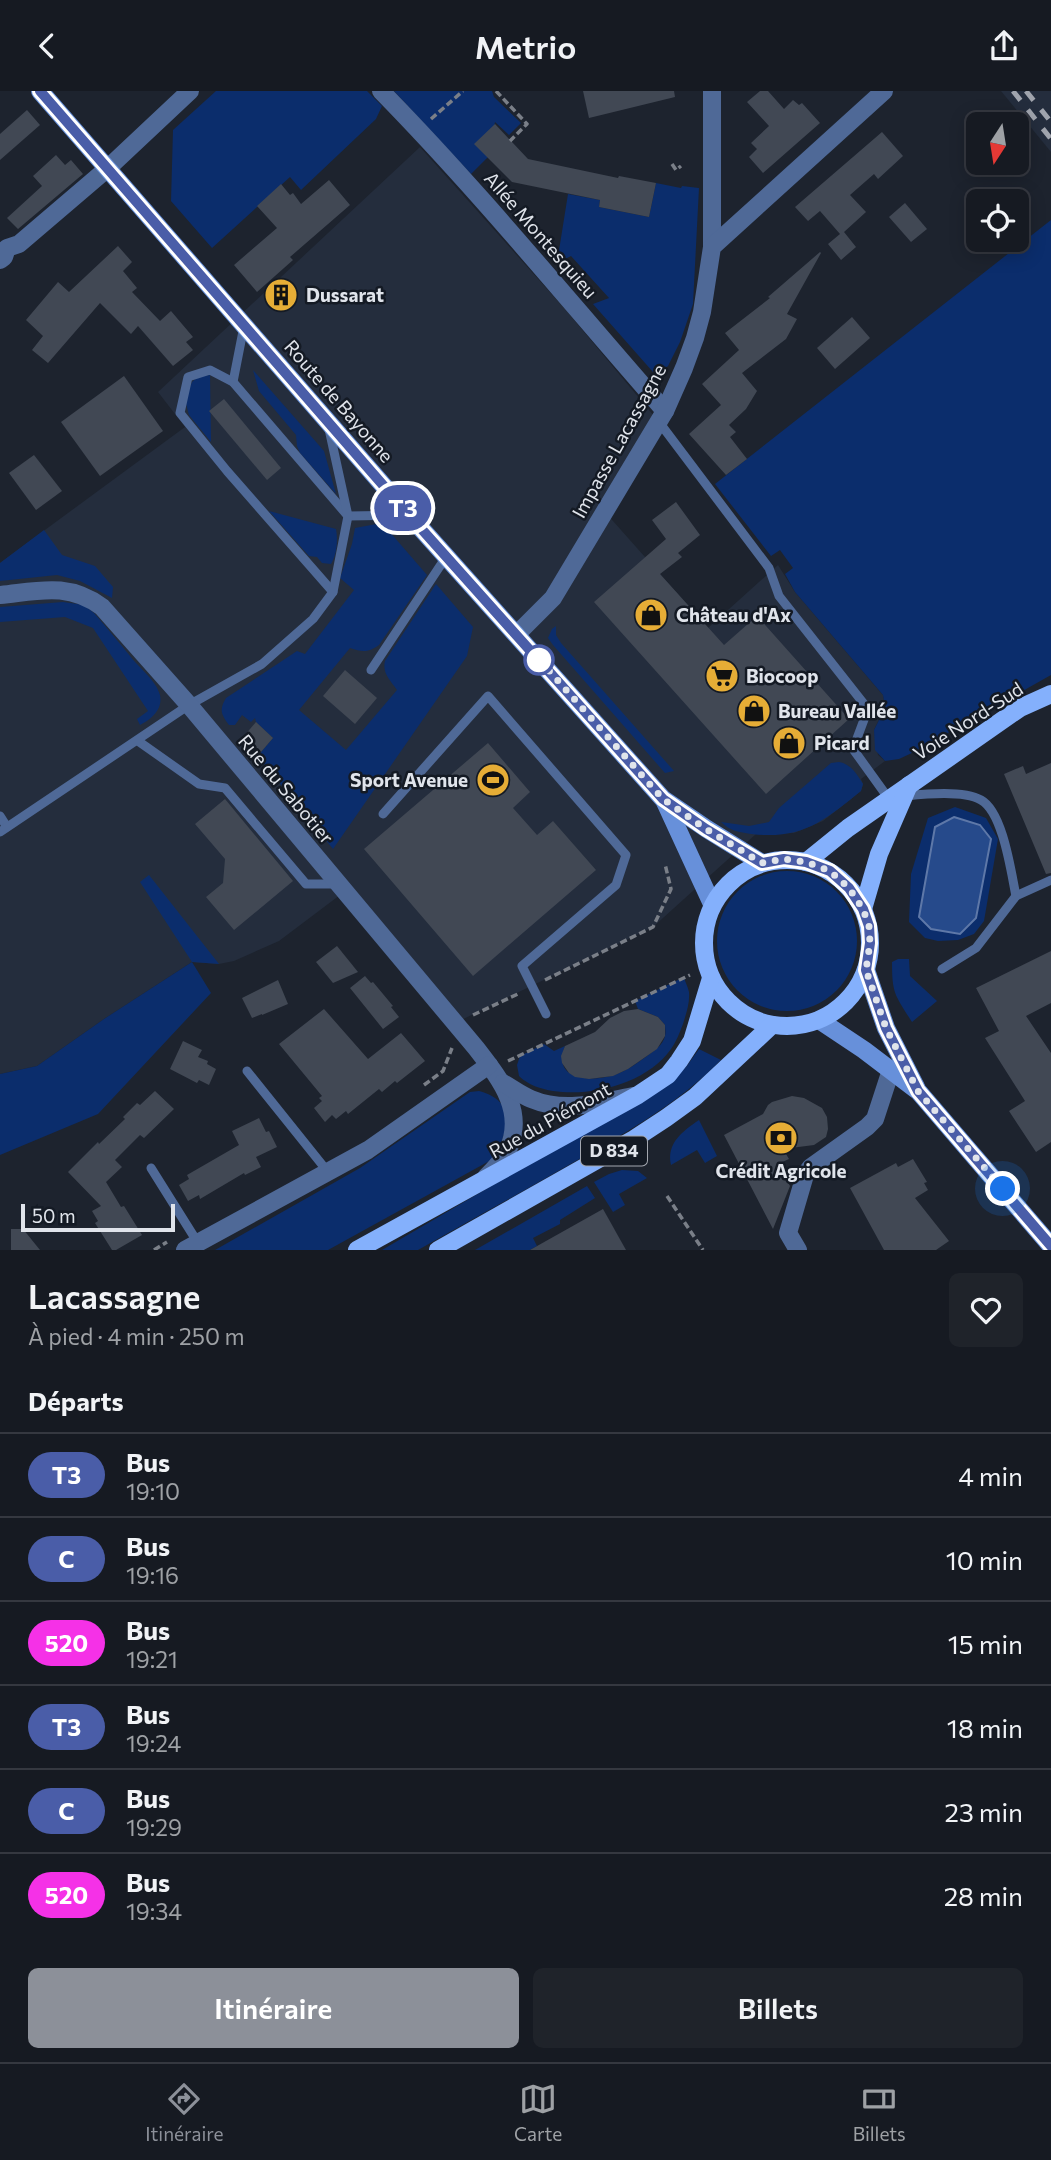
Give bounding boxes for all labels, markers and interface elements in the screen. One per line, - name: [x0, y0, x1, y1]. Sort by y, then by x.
- text: Metrio: [475, 26, 576, 66]
- icon: back: [28, 27, 66, 65]
- icon: share: [985, 27, 1023, 65]
- north arrow: [966, 112, 1029, 175]
- map controls: [966, 112, 1029, 252]
- street label: Allée Montesquieu: [480, 167, 603, 303]
- button: locate: [966, 189, 1029, 252]
- building icon: Dussarat: [262, 276, 300, 314]
- place label: Dussarat: [306, 283, 384, 306]
- street label: Route de Bayonne: [280, 335, 399, 467]
- street label: Impasse Lacassagne: [567, 360, 670, 522]
- line badge: T3: [372, 485, 434, 531]
- text: T3: [388, 493, 418, 522]
- shop icon: Château d'Ax: [632, 596, 670, 634]
- place label: Château d'Ax: [676, 603, 791, 626]
- unlabelled marker: [524, 645, 554, 675]
- supermarket icon: Biocoop: [703, 657, 741, 695]
- place label: Biocoop: [746, 664, 818, 687]
- street label: Voie Nord-Sud: [909, 677, 1027, 765]
- shop icon: Bureau Vallée: [735, 692, 773, 730]
- place label: Bureau Vallée: [778, 699, 896, 722]
- shop icon: Picard: [770, 724, 808, 762]
- street label: Rue du Sabotier: [234, 729, 339, 848]
- place label: Picard: [814, 731, 870, 754]
- sports icon: Sport Avenue: [474, 761, 512, 799]
- place label: Sport Avenue: [350, 768, 468, 791]
- street label: Rue du Piémont: [485, 1077, 615, 1162]
- bank icon: Crédit Agricole: [762, 1119, 800, 1157]
- road number: D 834: [581, 1136, 647, 1165]
- place label: Crédit Agricole: [715, 1159, 847, 1182]
- your location: [985, 1171, 1020, 1206]
- scale bar: [21, 1201, 175, 1233]
- text: 50 m: [32, 1204, 76, 1227]
- button: heart: [949, 1273, 1023, 1347]
- text: Lacassagne: [28, 1275, 200, 1316]
- text: À pied · 4 min · 250 m: [28, 1322, 245, 1350]
- text: Départs: [28, 1385, 124, 1416]
- text: Bus: [126, 1446, 170, 1477]
- text: T3: [52, 1460, 81, 1489]
- text: 4 min: [958, 1460, 1023, 1491]
- text: 19:10: [126, 1477, 180, 1505]
- text: Bus: [126, 1530, 170, 1561]
- text: C: [58, 1544, 75, 1573]
- text: 10 min: [946, 1544, 1023, 1575]
- text: 19:16: [126, 1561, 179, 1589]
- text: Bus: [126, 1614, 170, 1645]
- text: 520: [45, 1628, 88, 1657]
- text: 15 min: [948, 1628, 1023, 1659]
- text: 19:21: [126, 1645, 178, 1673]
- text: Bus: [126, 1698, 170, 1729]
- text: T3: [52, 1712, 81, 1741]
- text: 18 min: [947, 1712, 1023, 1743]
- text: 19:24: [126, 1729, 181, 1757]
- text: Bus: [126, 1782, 170, 1813]
- text: C: [58, 1796, 75, 1825]
- text: 23 min: [945, 1796, 1023, 1827]
- text: 19:29: [126, 1813, 182, 1841]
- text: Bus: [126, 1866, 170, 1897]
- text: 520: [45, 1880, 88, 1909]
- text: 28 min: [944, 1880, 1023, 1911]
- text: 19:34: [126, 1897, 182, 1925]
- button: Itinéraire: [28, 1968, 519, 2048]
- button: Billets: [533, 1968, 1023, 2048]
- tab: Itinéraire: [145, 2080, 224, 2145]
- tab: Carte: [514, 2080, 562, 2145]
- tab: Billets: [853, 2080, 906, 2145]

